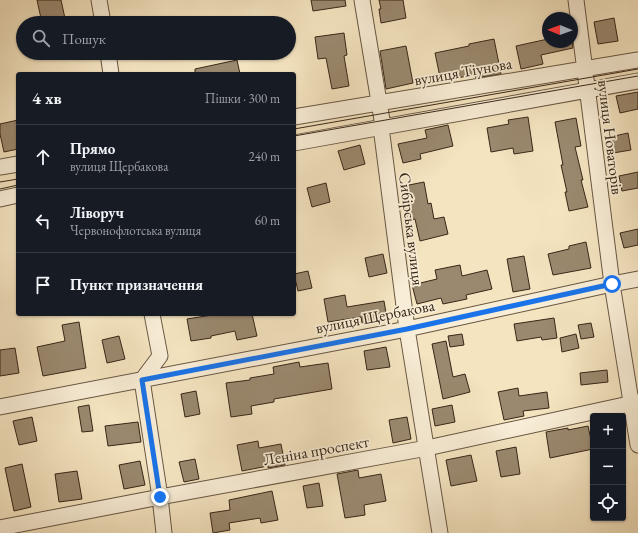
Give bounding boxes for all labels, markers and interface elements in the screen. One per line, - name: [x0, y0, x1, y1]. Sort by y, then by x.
- north arrow: [542, 12, 578, 48]
- search box: [16, 16, 296, 60]
- icon: search: [30, 27, 52, 49]
- text: Пошук: [62, 29, 106, 48]
- street label: вулиця Тіунова: [413, 52, 514, 90]
- street label: вулиця Новаторів: [593, 79, 628, 196]
- text: 4 хв: [32, 87, 62, 109]
- text: Пішки · 300 m: [205, 90, 280, 107]
- text: Прямо: [70, 139, 115, 158]
- icon: ahead: [32, 146, 54, 168]
- text: 240 m: [249, 148, 280, 165]
- text: вулиця Щербакова: [70, 158, 168, 175]
- street label: Сибірська вулиця: [394, 171, 429, 287]
- text: Ліворуч: [70, 203, 124, 222]
- icon: left: [32, 210, 54, 232]
- text: 60 m: [255, 212, 280, 229]
- text: Червонофлотська вулиця: [70, 222, 201, 239]
- icon: arrive: [32, 274, 54, 296]
- text: Пункт призначення: [70, 275, 203, 294]
- route start: [603, 275, 621, 293]
- street label: вулиця Щербакова: [314, 295, 437, 338]
- map controls: [590, 413, 626, 521]
- button: +: [590, 413, 626, 449]
- street label: Леніна проспект: [262, 431, 371, 470]
- button: −: [590, 449, 626, 485]
- button: locate: [590, 485, 626, 521]
- route end: [151, 488, 169, 506]

